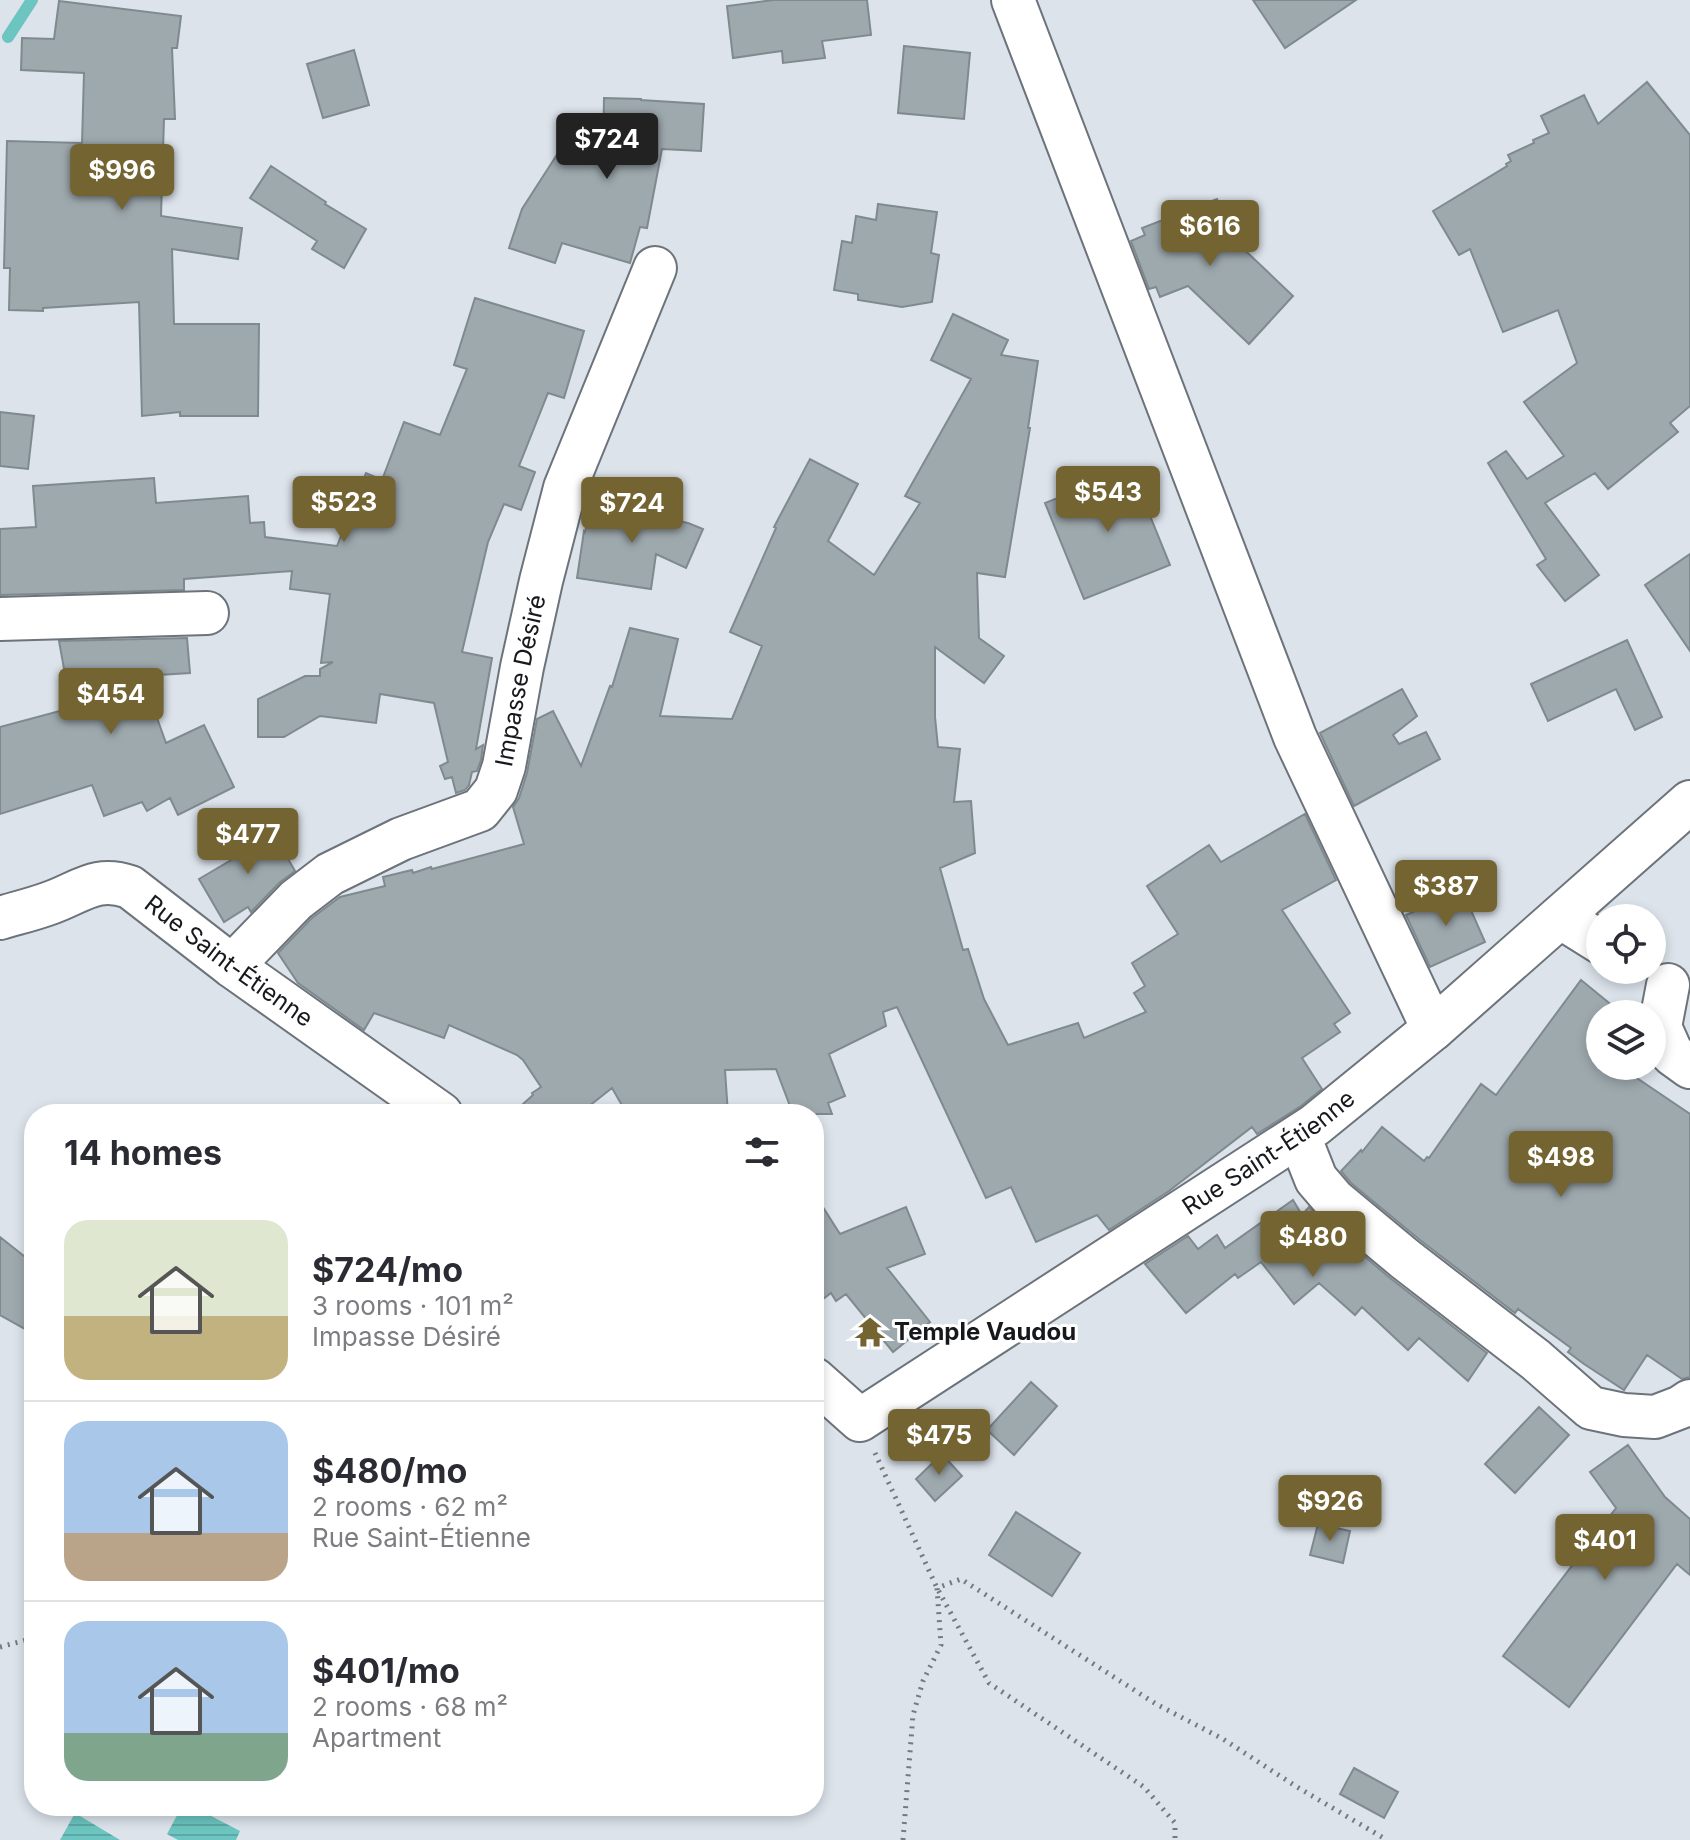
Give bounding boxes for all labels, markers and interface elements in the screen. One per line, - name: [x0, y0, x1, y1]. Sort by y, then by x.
- pin: $724: [560, 113, 654, 181]
- text: $724: [574, 123, 640, 154]
- pin: $996: [75, 144, 169, 212]
- text: $996: [88, 154, 156, 185]
- pin: $616: [1163, 200, 1257, 268]
- text: $616: [1179, 210, 1241, 241]
- pin: $543: [1061, 466, 1155, 534]
- pin: $523: [297, 476, 391, 544]
- text: $543: [1074, 476, 1142, 507]
- pin: $724: [585, 477, 679, 545]
- text: $523: [311, 486, 377, 517]
- text: $724: [599, 487, 665, 518]
- street label: Impasse Désiré: [489, 592, 552, 769]
- pin: $454: [64, 668, 158, 736]
- text: $454: [77, 678, 145, 709]
- pin: $477: [201, 808, 295, 876]
- text: $477: [215, 818, 281, 849]
- pin: $387: [1399, 860, 1493, 928]
- text: $387: [1413, 870, 1479, 901]
- street label: Rue Saint-Étienne: [139, 889, 319, 1033]
- map controls: [1586, 904, 1666, 1080]
- button: locate: [1586, 904, 1666, 984]
- button: layers: [1586, 1000, 1666, 1080]
- street label: Rue Saint-Étienne: [1177, 1084, 1360, 1221]
- icon: filters: [740, 1130, 784, 1174]
- pin: $498: [1514, 1131, 1608, 1199]
- text: 14 homes: [64, 1132, 222, 1173]
- text: $498: [1527, 1141, 1595, 1172]
- pin: $480: [1266, 1211, 1360, 1279]
- text: $480: [1278, 1221, 1348, 1252]
- text: $724/mo: [312, 1249, 463, 1290]
- icon: home: [128, 1252, 224, 1348]
- text: 3 rooms · 101 m²: [312, 1290, 514, 1321]
- temple icon: Temple Vaudou: [853, 1315, 887, 1349]
- place label: Temple Vaudou: [894, 1317, 1076, 1346]
- text: Impasse Désiré: [312, 1321, 501, 1352]
- pin: $475: [892, 1409, 986, 1477]
- text: $475: [906, 1419, 972, 1450]
- text: $480/mo: [312, 1450, 467, 1491]
- icon: home: [128, 1453, 224, 1549]
- pin: $926: [1283, 1475, 1377, 1543]
- text: $926: [1296, 1485, 1364, 1516]
- text: 2 rooms · 62 m²: [312, 1491, 508, 1522]
- pin: $401: [1558, 1514, 1652, 1582]
- text: Rue Saint-Étienne: [312, 1522, 531, 1553]
- text: $401: [1573, 1524, 1637, 1555]
- text: $401/mo: [312, 1650, 460, 1691]
- icon: home: [128, 1653, 224, 1749]
- text: 2 rooms · 68 m²: [312, 1691, 508, 1722]
- text: Apartment: [312, 1722, 441, 1753]

